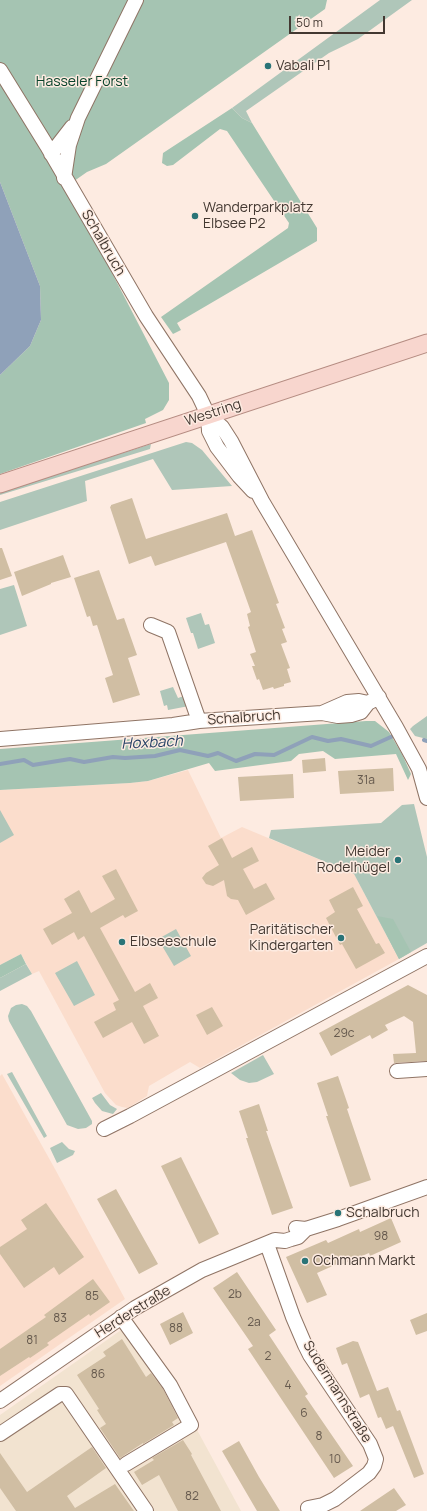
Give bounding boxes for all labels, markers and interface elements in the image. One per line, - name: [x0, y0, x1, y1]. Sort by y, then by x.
- scale bar: [291, 8, 387, 34]
- text: 50 m: [296, 14, 323, 31]
- place label: Vabali P1: [276, 58, 331, 74]
- marker: Vabali P1: [263, 61, 273, 71]
- park label: Hasseler Forst: [36, 74, 128, 90]
- place label: Wanderparkplatz Elbsee P2: [203, 200, 313, 232]
- street label: Schalbruch: [77, 207, 129, 279]
- marker: Wanderparkplatz Elbsee P2: [190, 211, 200, 221]
- street label: Westring: [183, 396, 243, 430]
- street label: Schalbruch: [207, 707, 281, 729]
- water label: Hoxbach: [121, 732, 183, 754]
- house number: 31a: [357, 774, 375, 788]
- place label: Meider Rodelhügel: [317, 844, 390, 876]
- marker: Meider Rodelhügel: [393, 855, 403, 865]
- place label: Paritätischer Kindergarten: [249, 922, 333, 954]
- marker: Paritätischer Kindergarten: [336, 933, 346, 943]
- place label: Elbseeschule: [130, 934, 216, 950]
- marker: Elbseeschule: [117, 937, 127, 947]
- house number: 29c: [334, 1027, 354, 1041]
- place label: Schalbruch: [346, 1205, 419, 1221]
- marker: Schalbruch: [333, 1208, 343, 1218]
- house number: 98: [374, 1230, 388, 1244]
- place label: Ochmann Markt: [313, 1253, 415, 1269]
- marker: Ochmann Markt: [300, 1256, 310, 1266]
- street label: Herderstraße: [92, 1282, 174, 1342]
- house number: 2b: [228, 1288, 242, 1302]
- house number: 85: [85, 1290, 99, 1304]
- house number: 83: [53, 1312, 67, 1326]
- house number: 2a: [247, 1316, 261, 1330]
- house number: 88: [169, 1322, 183, 1336]
- house number: 81: [26, 1334, 38, 1348]
- street label: Sudermannstraße: [299, 1338, 375, 1446]
- house number: 2: [265, 1350, 271, 1364]
- house number: 86: [91, 1368, 105, 1382]
- house number: 4: [284, 1379, 292, 1393]
- house number: 6: [300, 1407, 308, 1421]
- house number: 8: [316, 1430, 322, 1444]
- house number: 10: [329, 1453, 341, 1467]
- house number: 82: [185, 1490, 199, 1504]

